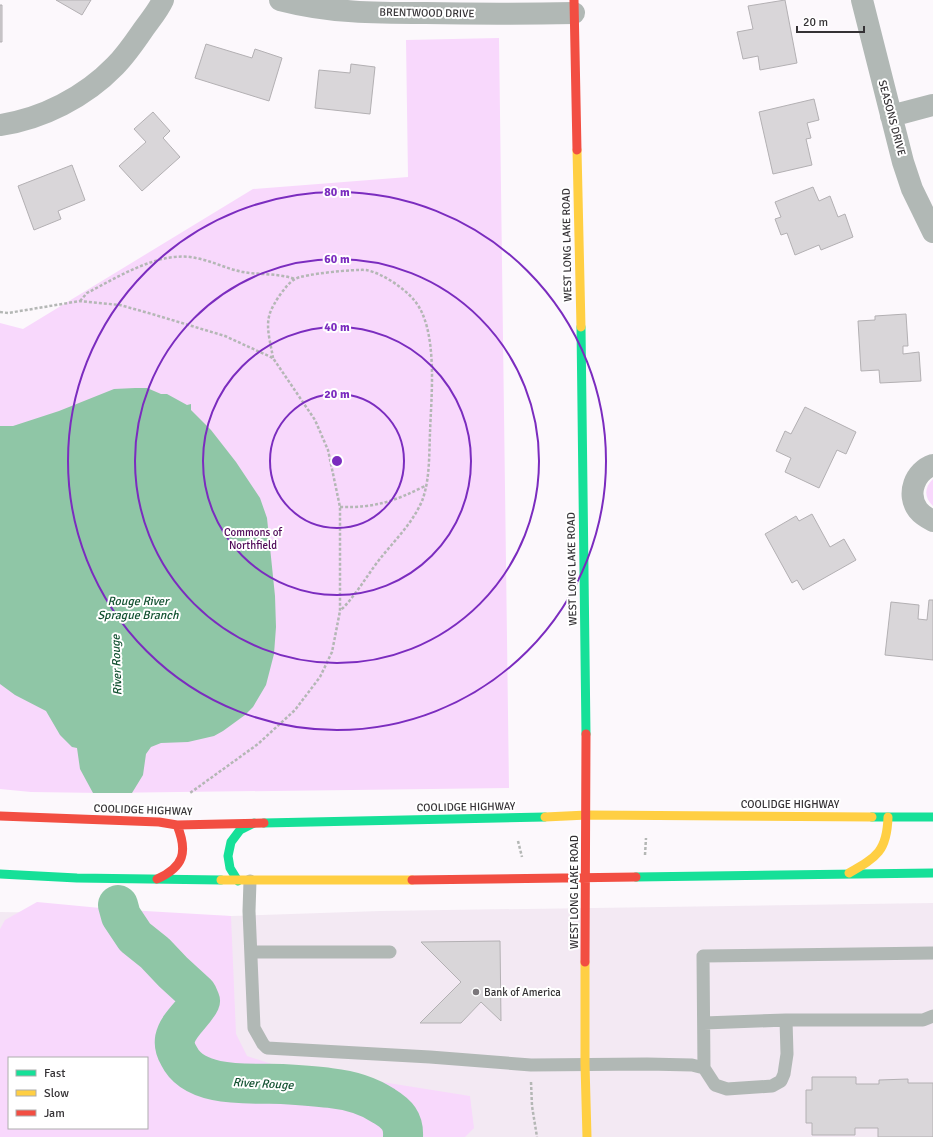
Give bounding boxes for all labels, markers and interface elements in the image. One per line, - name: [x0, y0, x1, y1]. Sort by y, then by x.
- street label: BRENTWOOD DRIVE: [379, 6, 475, 20]
- scale bar: [797, 8, 864, 34]
- text: 20 m: [803, 15, 828, 30]
- street label: SEASONS DRIVE: [876, 79, 908, 157]
- text: 80 m: [324, 185, 350, 200]
- street label: WEST LONG LAKE ROAD: [560, 188, 574, 302]
- text: 60 m: [324, 252, 350, 267]
- text: 40 m: [324, 320, 350, 335]
- text: 20 m: [324, 387, 350, 402]
- centre of rings: [330, 454, 344, 468]
- street label: WEST LONG LAKE ROAD: [565, 512, 579, 626]
- park label: Commons of Northfield: [224, 526, 283, 552]
- water label: Rouge River Sprague Branch: [97, 594, 179, 623]
- water label: River Rouge: [108, 633, 126, 696]
- street label: COOLIDGE HIGHWAY: [741, 798, 840, 811]
- street label: COOLIDGE HIGHWAY: [417, 800, 516, 814]
- street label: COOLIDGE HIGHWAY: [93, 802, 193, 818]
- street label: WEST LONG LAKE ROAD: [568, 835, 581, 949]
- place label: Bank of America: [484, 986, 561, 999]
- marker: Bank of America: [471, 987, 481, 997]
- legend: [8, 1057, 148, 1129]
- text: Fast: [44, 1066, 65, 1081]
- water label: River Rouge: [232, 1075, 295, 1093]
- text: Slow: [44, 1086, 69, 1101]
- text: Jam: [44, 1106, 65, 1121]

